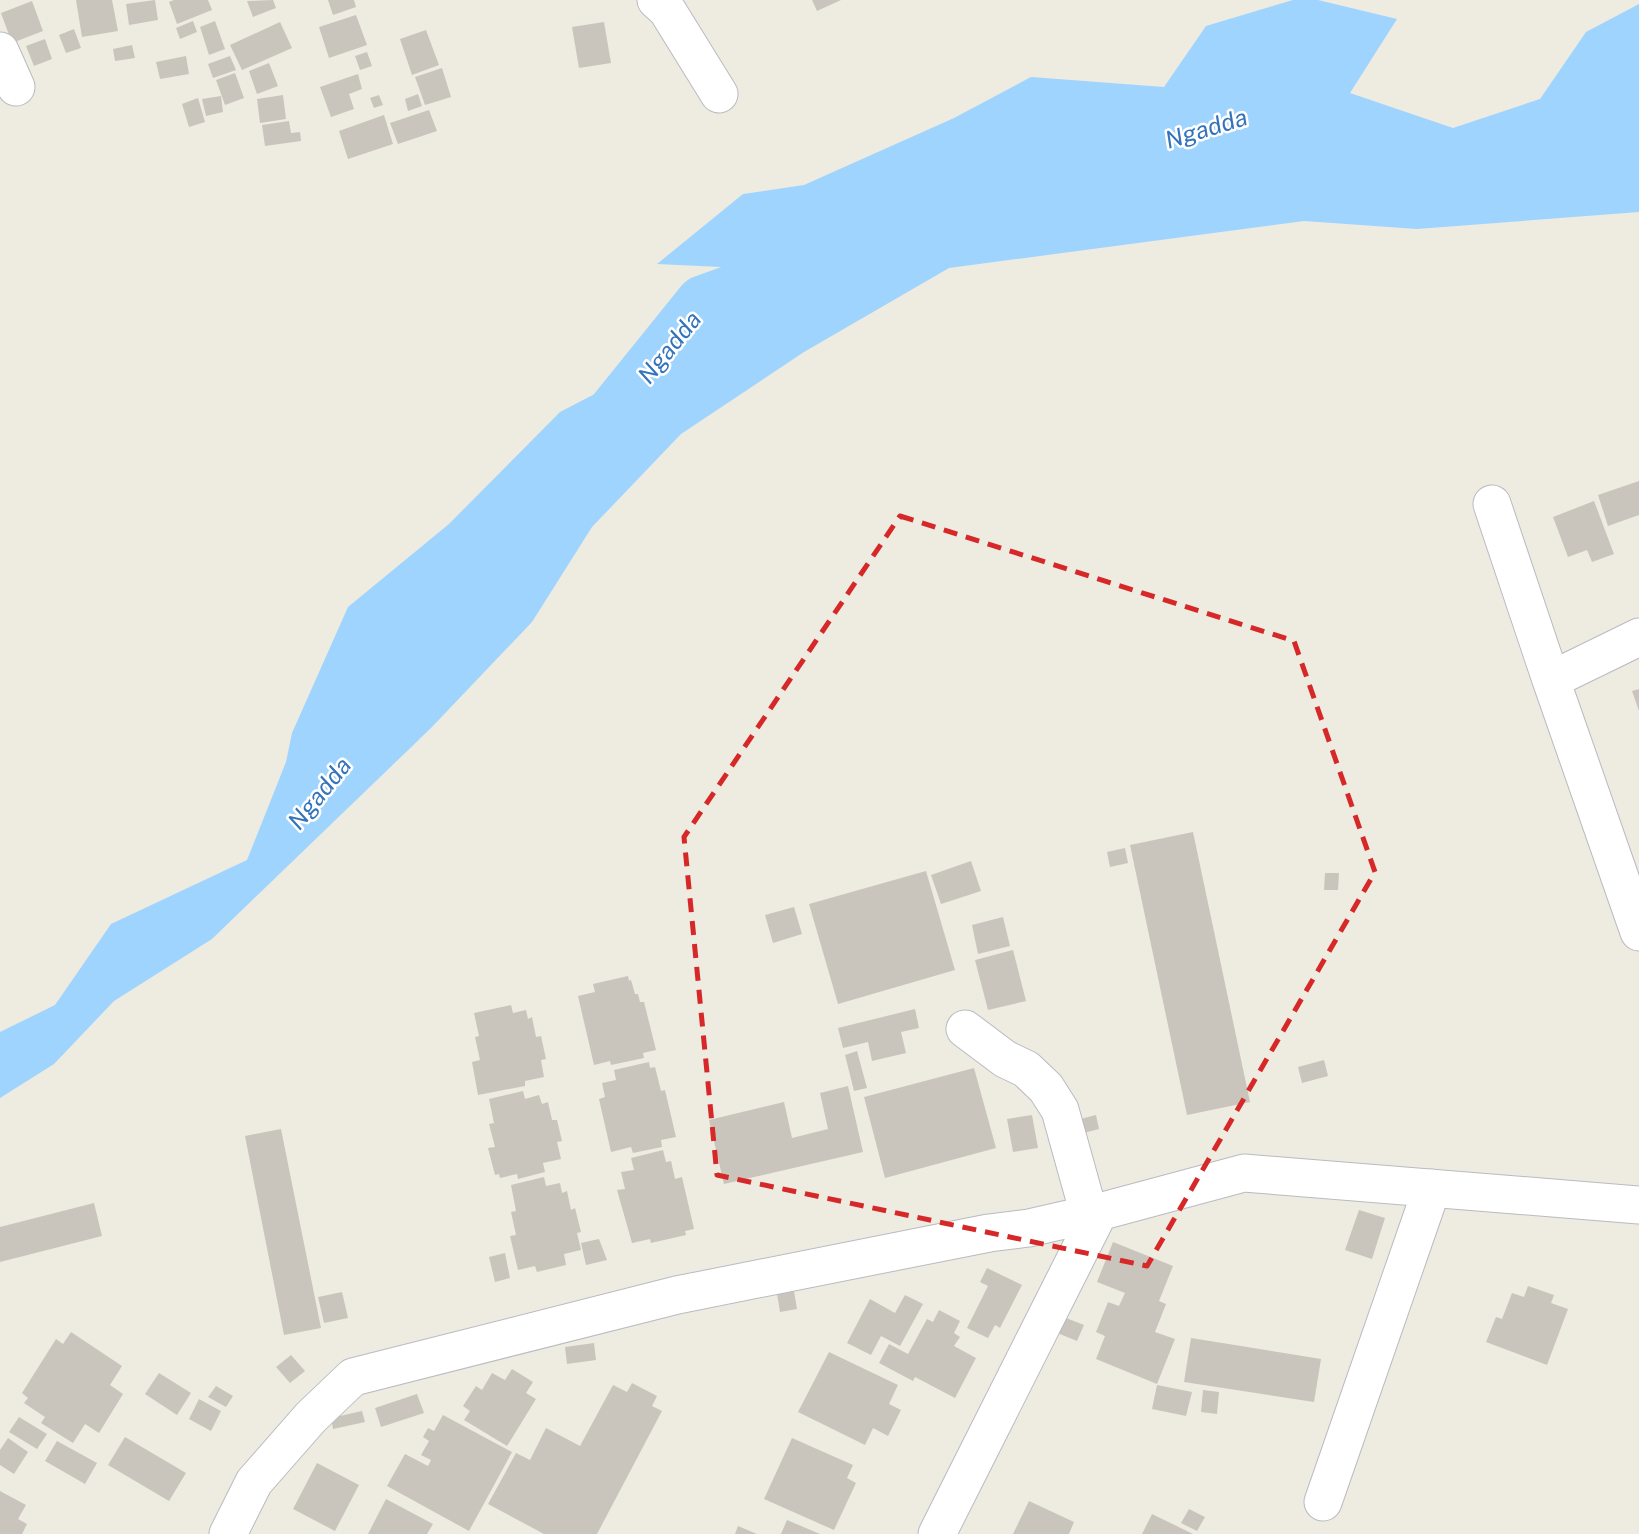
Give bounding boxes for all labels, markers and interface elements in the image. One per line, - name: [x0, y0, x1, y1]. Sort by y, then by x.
- water label: Ngadda: [1161, 102, 1251, 154]
- water label: Ngadda: [632, 305, 706, 389]
- water label: Ngadda: [282, 751, 356, 835]

